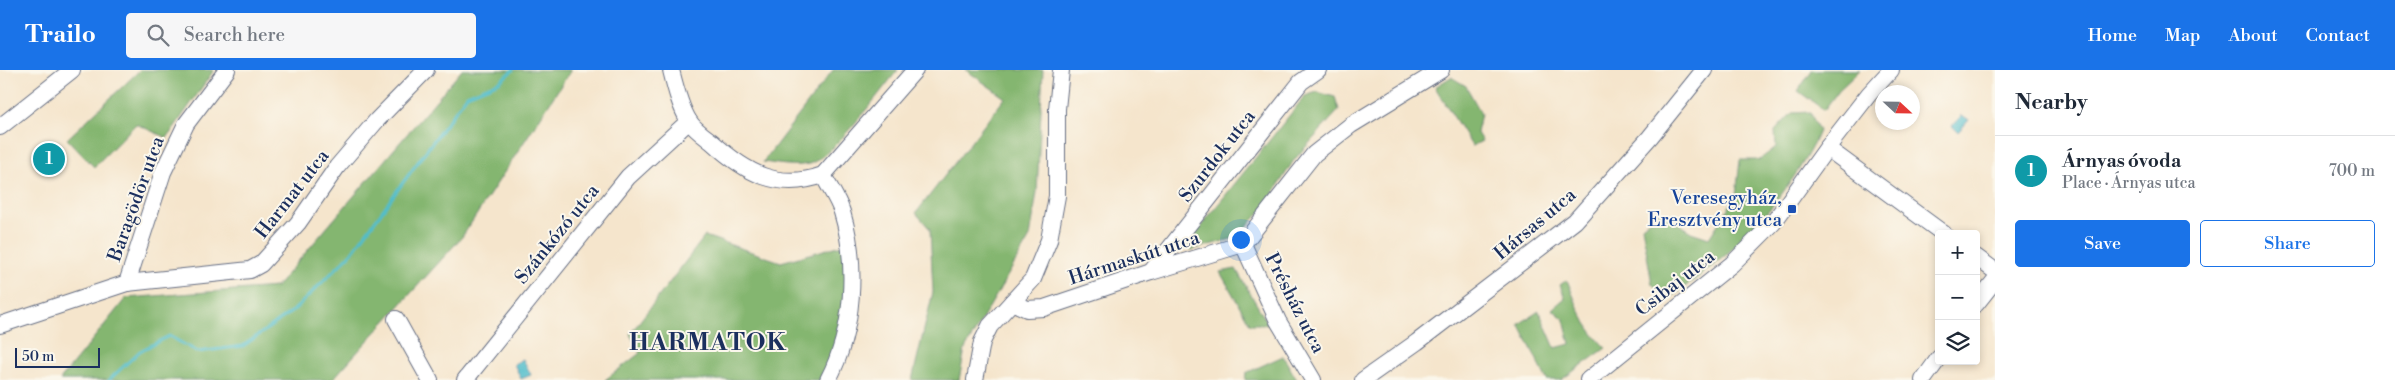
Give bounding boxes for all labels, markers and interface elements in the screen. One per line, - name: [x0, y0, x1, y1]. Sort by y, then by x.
- search box: [126, 13, 476, 58]
- text: Trailo: [25, 20, 96, 50]
- icon: search: [144, 21, 172, 49]
- text: Search here: [184, 23, 285, 47]
- text: Home: [2088, 24, 2137, 47]
- text: Map: [2165, 24, 2201, 47]
- text: About: [2229, 24, 2278, 47]
- text: Contact: [2306, 24, 2370, 47]
- north arrow: [1875, 85, 1920, 130]
- text: Nearby: [2015, 90, 2088, 116]
- street label: Szurdok utca: [1173, 105, 1261, 207]
- street label: Baragödör utca: [102, 133, 170, 266]
- pin: 1: [33, 140, 65, 178]
- street label: Harmat utca: [250, 144, 335, 243]
- text: Árnyas óvoda: [2062, 149, 2181, 173]
- text: 1: [2027, 161, 2035, 181]
- text: 700 m: [2329, 161, 2375, 181]
- text: Place · Árnyas utca: [2062, 173, 2196, 193]
- street label: Szánkózó utca: [509, 179, 605, 289]
- street label: Hársas utca: [1489, 183, 1581, 265]
- place label: Veresegyház, Eresztvény utca: [1647, 186, 1782, 232]
- marker: Veresegyház, Eresztvény utca: [1786, 203, 1798, 215]
- button: Save: [2015, 220, 2190, 267]
- button: Share: [2200, 220, 2375, 267]
- street label: Hármaskút utca: [1065, 225, 1203, 291]
- your location: [1228, 227, 1254, 253]
- map controls: [1935, 230, 1980, 365]
- button: +: [1935, 230, 1980, 275]
- street label: Csibaj utca: [1630, 244, 1720, 322]
- street label: Présház utca: [1259, 249, 1331, 358]
- button: −: [1935, 275, 1980, 320]
- button: layers: [1935, 320, 1980, 365]
- district label: HARMATOK: [629, 328, 787, 358]
- scale bar: [15, 345, 100, 368]
- text: 50 m: [22, 348, 54, 366]

